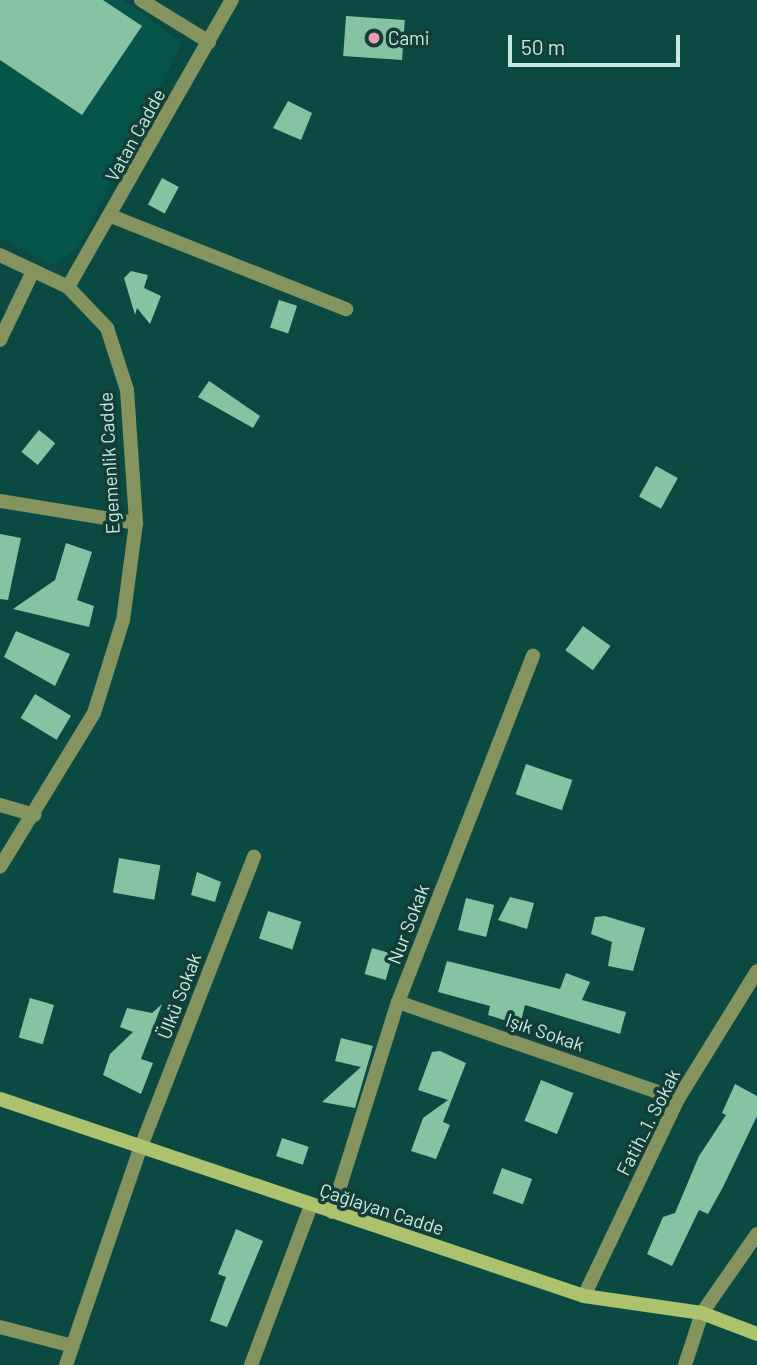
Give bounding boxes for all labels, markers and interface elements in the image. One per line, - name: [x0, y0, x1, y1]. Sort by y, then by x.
- scale bar: [512, 21, 684, 65]
- place label: Cami: [388, 27, 430, 49]
- marker: Cami: [366, 30, 382, 46]
- text: 50 m: [521, 34, 565, 59]
- street label: Vatan Cadde: [100, 85, 170, 185]
- street label: Egemenlik Cadde: [94, 391, 124, 535]
- street label: Nur Sokak: [382, 881, 434, 967]
- street label: Ülkü Sokak: [152, 950, 206, 1042]
- street label: Işık Sokak: [503, 1008, 587, 1056]
- street label: Fatih_1. Sokak: [611, 1065, 685, 1179]
- street label: Çağlayan Cadde: [317, 1178, 447, 1240]

